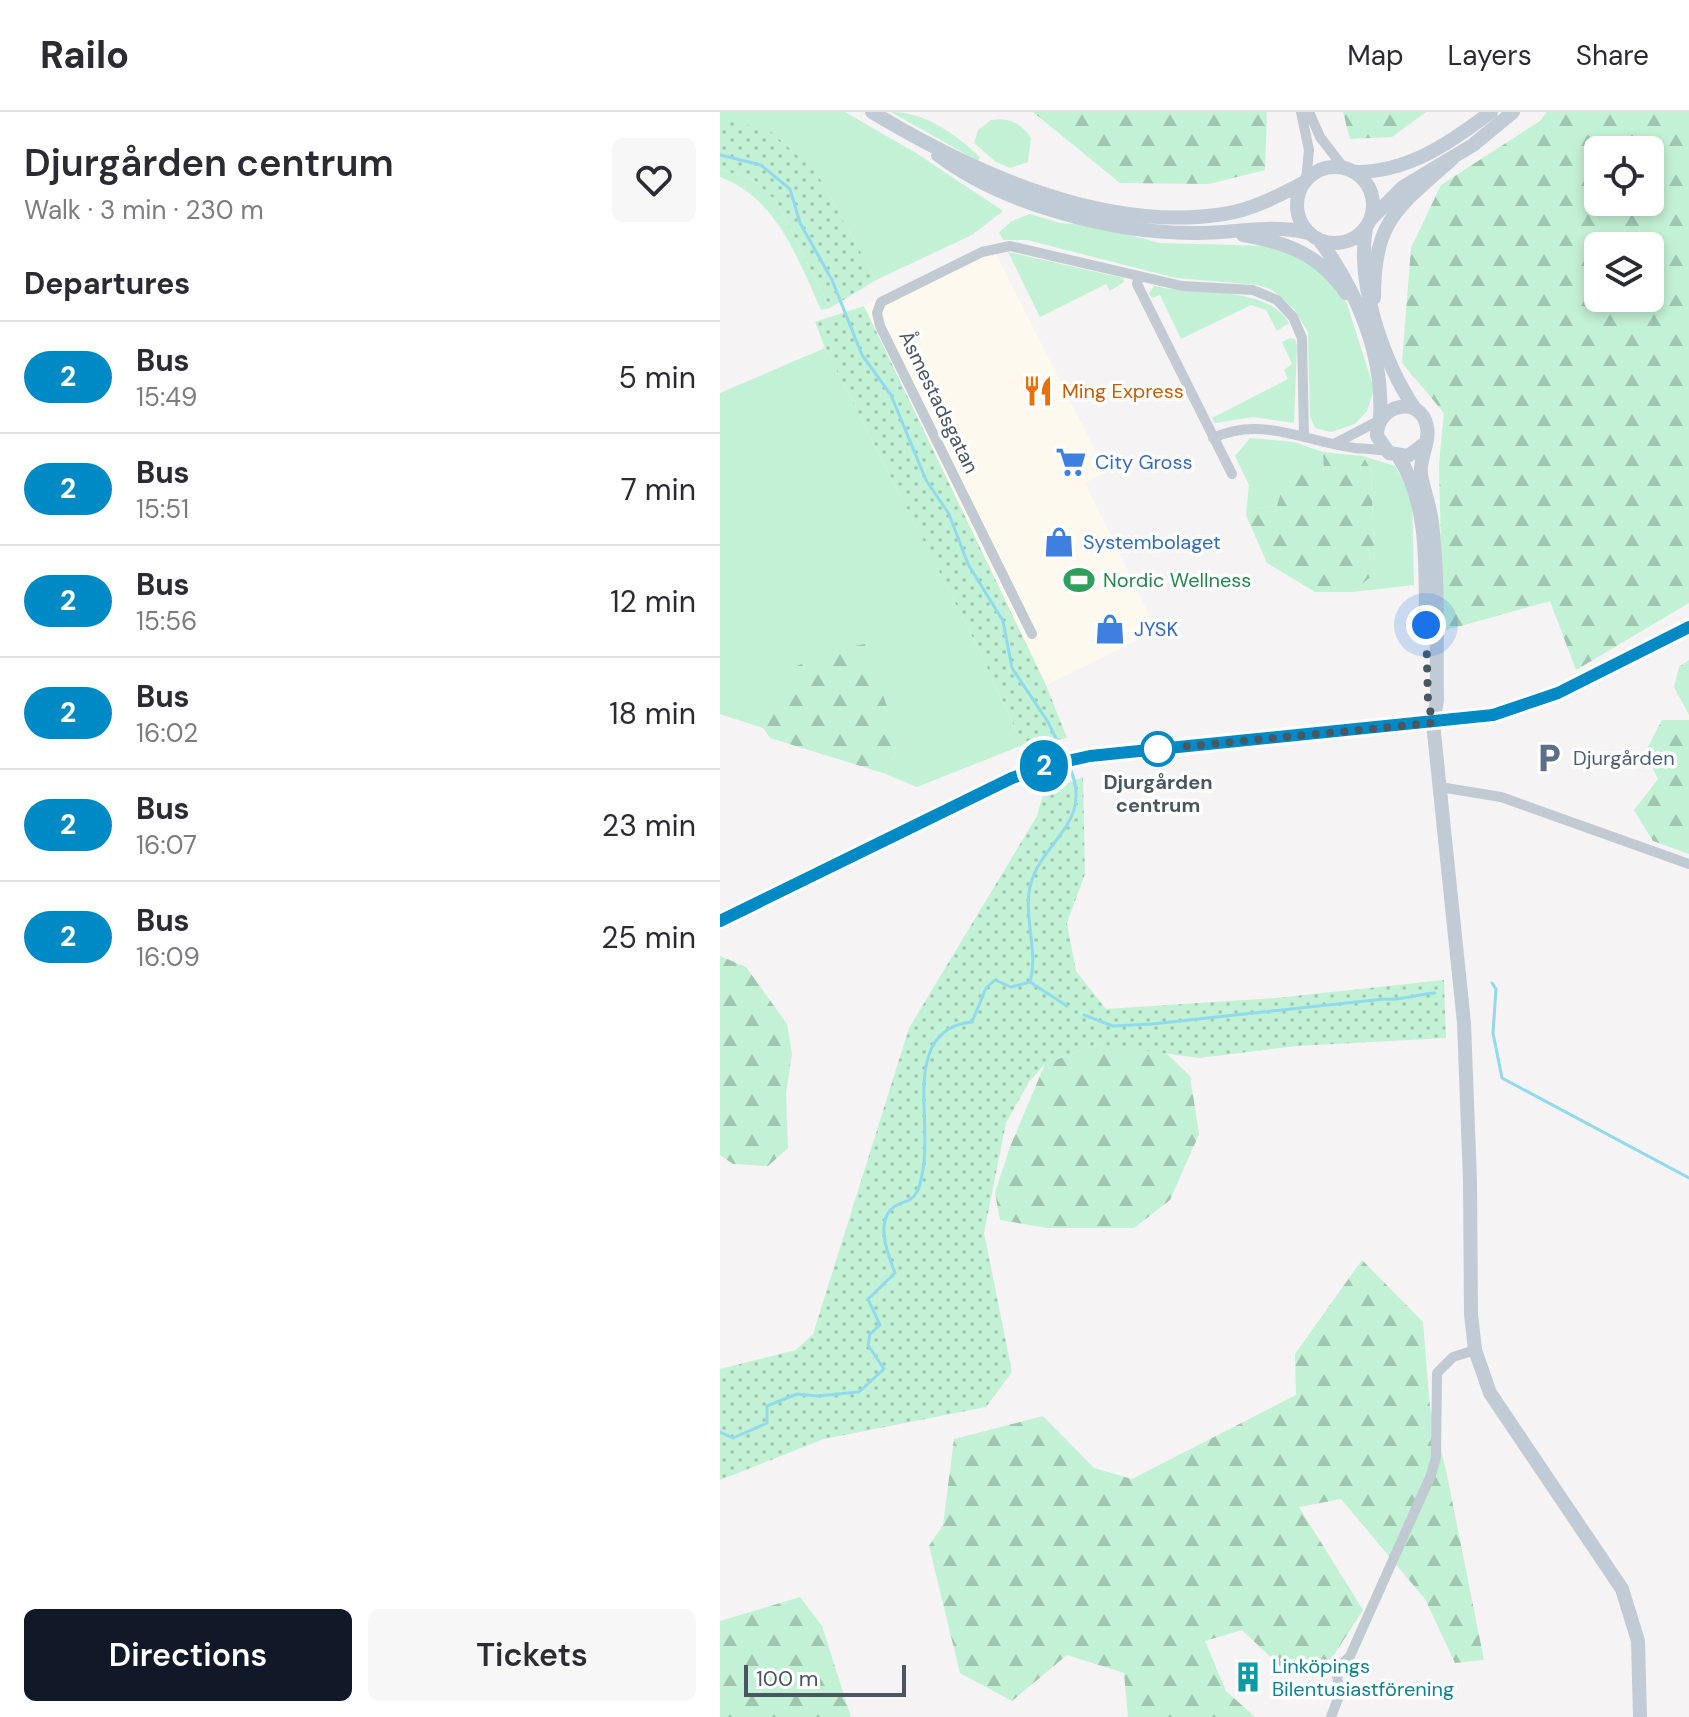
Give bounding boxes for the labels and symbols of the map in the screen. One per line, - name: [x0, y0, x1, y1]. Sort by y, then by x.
- street label: Åsmestadsgatan: [893, 326, 985, 478]
- restaurant icon: Ming Express: [1021, 374, 1055, 408]
- place label: Ming Express: [1062, 378, 1184, 404]
- supermarket icon: City Gross: [1054, 445, 1088, 479]
- place label: City Gross: [1095, 449, 1193, 475]
- shop icon: Systembolaget: [1042, 525, 1076, 559]
- place label: Systembolaget: [1083, 529, 1221, 555]
- sports icon: Nordic Wellness: [1062, 563, 1096, 597]
- place label: Nordic Wellness: [1103, 567, 1251, 593]
- your location: [1406, 605, 1446, 645]
- shop icon: JYSK: [1093, 612, 1127, 646]
- place label: JYSK: [1134, 616, 1178, 642]
- marker: Djurgården centrum: [1141, 732, 1175, 766]
- line badge: 2: [1018, 740, 1070, 792]
- parking icon: Djurgården: [1532, 741, 1566, 775]
- place label: Djurgården: [1573, 745, 1675, 771]
- place label: Djurgården centrum: [1103, 769, 1213, 818]
- place label: Linköpings Bilentusiastförening: [1272, 1653, 1454, 1702]
- building icon: Linköpings Bilentusiastförening: [1231, 1660, 1265, 1694]
- scale bar: [744, 1661, 906, 1697]

